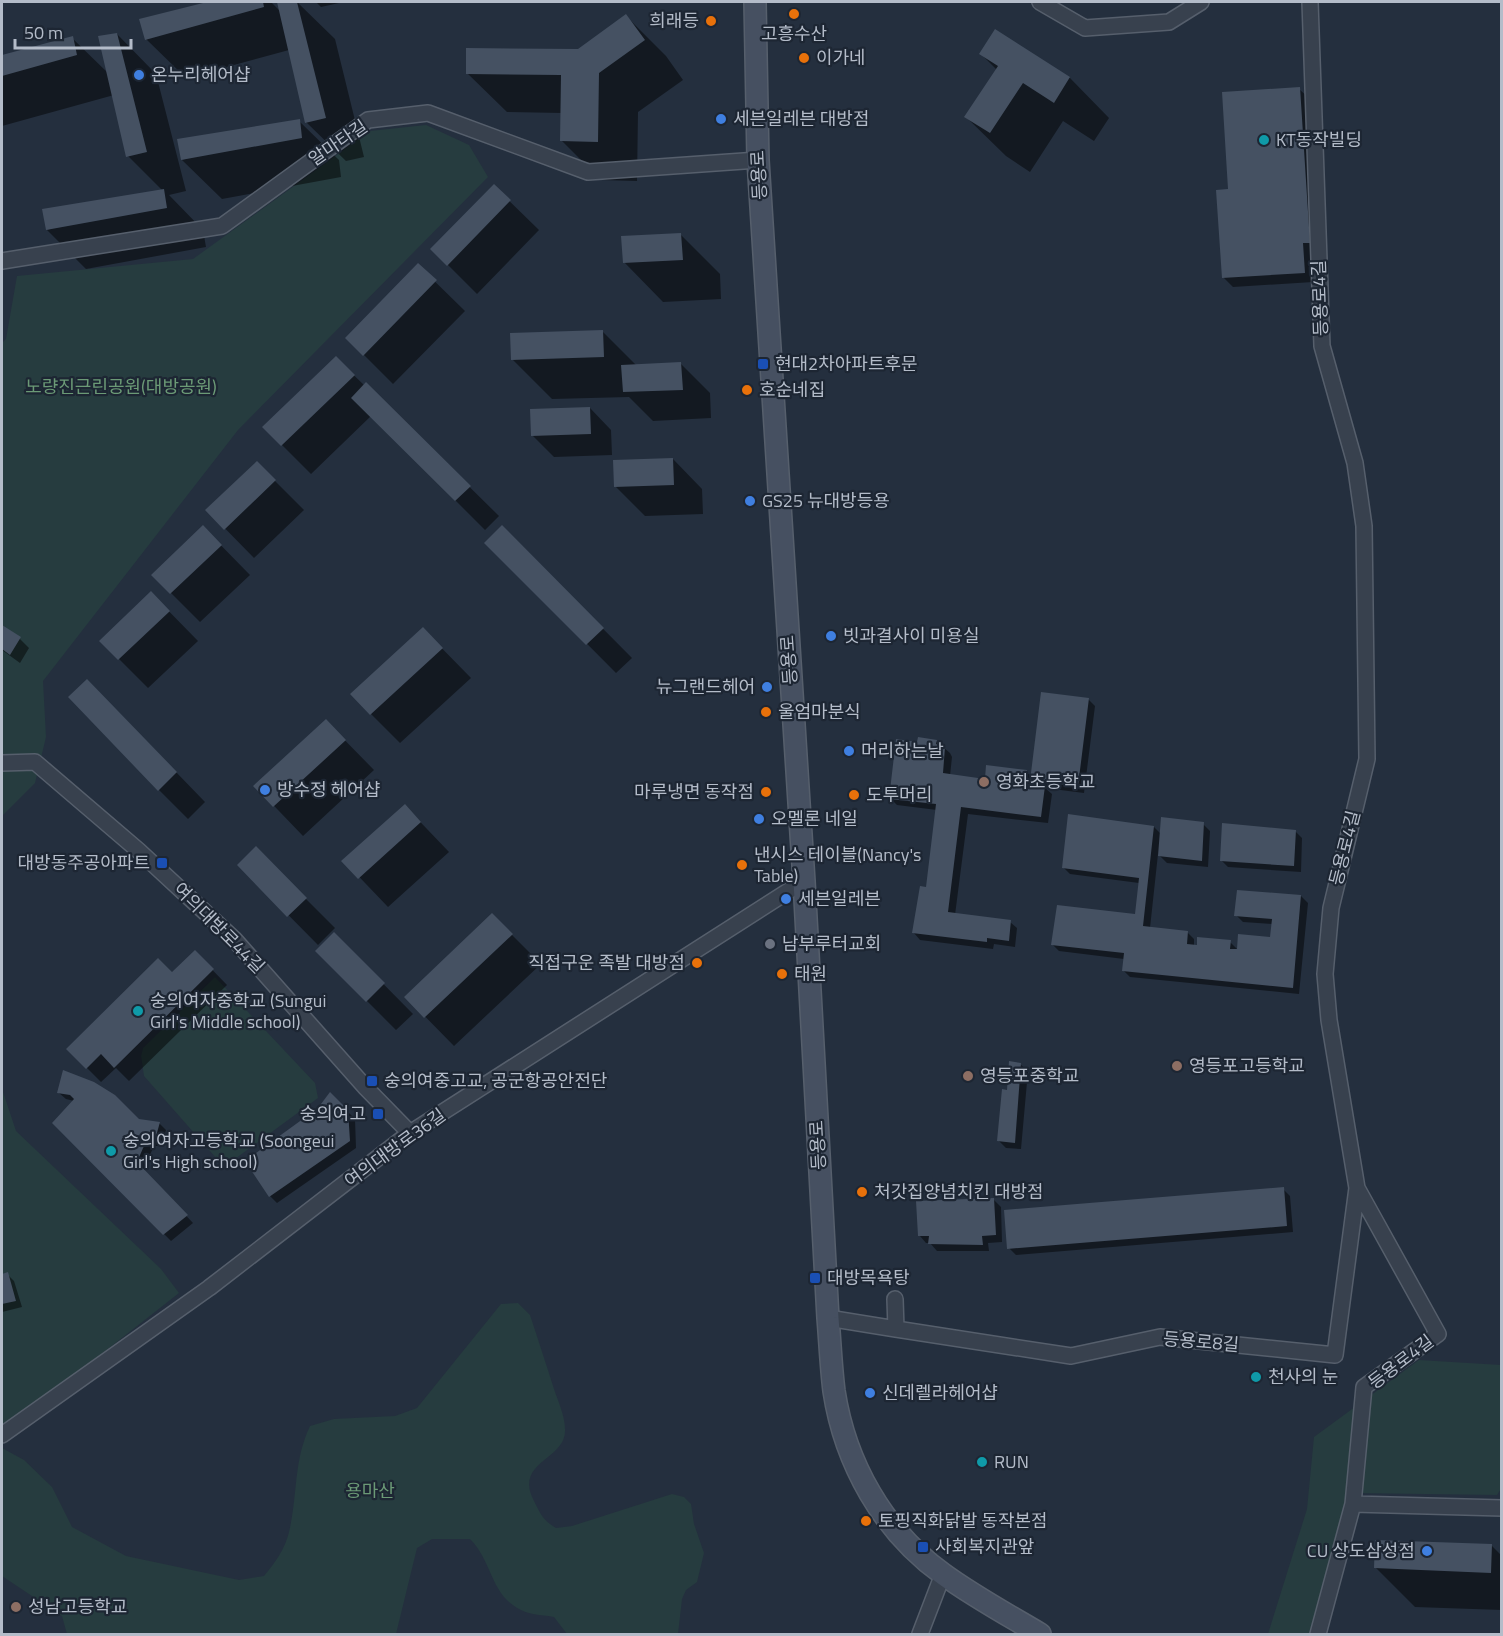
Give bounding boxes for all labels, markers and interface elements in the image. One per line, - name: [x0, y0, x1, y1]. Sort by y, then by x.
- place label: 희래등: [649, 7, 699, 34]
- marker: 고흥수산: [787, 7, 801, 21]
- scale bar: [15, 12, 130, 50]
- marker: 희래등: [704, 14, 718, 28]
- text: 50 m: [24, 19, 63, 46]
- place label: 고흥수산: [761, 20, 827, 47]
- place label: 이가네: [816, 44, 866, 71]
- marker: 이가네: [797, 51, 811, 65]
- place label: 온누리헤어샵: [151, 61, 250, 88]
- marker: 온누리헤어샵: [132, 68, 146, 82]
- place label: 세븐일레븐 대방점: [733, 105, 869, 132]
- marker: 세븐일레븐 대방점: [714, 112, 728, 126]
- street label: 알마타길: [303, 113, 373, 172]
- place label: KT동작빌딩: [1276, 126, 1362, 153]
- marker: KT동작빌딩: [1257, 133, 1271, 147]
- street label: 등용로: [744, 150, 773, 201]
- street label: 등용로4길: [1305, 259, 1334, 337]
- place label: 현대2차아파트후문: [775, 350, 918, 377]
- marker: 현대2차아파트후문: [756, 357, 770, 371]
- park label: 노량진근린공원(대방공원): [25, 373, 217, 400]
- place label: 호순네집: [759, 376, 825, 403]
- marker: 호순네집: [740, 383, 754, 397]
- place label: GS25 뉴대방등용: [762, 487, 890, 514]
- marker: GS25 뉴대방등용: [743, 494, 757, 508]
- place label: 빗과결사이 미용실: [843, 622, 979, 649]
- marker: 빗과결사이 미용실: [824, 629, 838, 643]
- street label: 등용로: [773, 634, 804, 686]
- place label: 뉴그랜드헤어: [656, 673, 755, 700]
- marker: 뉴그랜드헤어: [760, 680, 774, 694]
- place label: 울엄마분식: [778, 698, 861, 725]
- marker: 울엄마분식: [759, 705, 773, 719]
- place label: 머리하는날: [861, 737, 944, 764]
- marker: 머리하는날: [842, 744, 856, 758]
- place label: 영화초등학교: [996, 768, 1095, 795]
- marker: 영화초등학교: [977, 775, 991, 789]
- place label: 방수정 헤어샵: [277, 776, 380, 803]
- place label: 마루냉면 동작점: [634, 778, 754, 805]
- place label: 도투머리: [866, 781, 932, 808]
- marker: 방수정 헤어샵: [258, 783, 272, 797]
- marker: 마루냉면 동작점: [759, 785, 773, 799]
- marker: 도투머리: [847, 788, 861, 802]
- place label: 오멜론 네일: [771, 805, 858, 832]
- street label: 등용로4길: [1322, 808, 1367, 888]
- marker: 오멜론 네일: [752, 812, 766, 826]
- place label: 낸시스 테이블(Nancy's Table): [754, 841, 922, 889]
- place label: 대방동주공아파트: [18, 849, 150, 876]
- marker: 대방동주공아파트: [155, 856, 169, 870]
- marker: 낸시스 테이블(Nancy's Table): [735, 858, 749, 872]
- street label: 여의대방로44길: [168, 876, 271, 979]
- place label: 세븐일레븐: [798, 885, 881, 912]
- marker: 세븐일레븐: [779, 892, 793, 906]
- place label: 남부루터교회: [782, 930, 881, 957]
- marker: 남부루터교회: [763, 937, 777, 951]
- place label: 직접구운 족발 대방점: [528, 949, 685, 976]
- marker: 직접구운 족발 대방점: [690, 956, 704, 970]
- place label: 태원: [794, 960, 827, 987]
- marker: 태원: [775, 967, 789, 981]
- place label: 숭의여자중학교 (Sungui Girl's Middle school): [150, 987, 326, 1035]
- marker: 숭의여자중학교 (Sungui Girl's Middle school): [131, 1004, 145, 1018]
- place label: 영등포고등학교: [1189, 1052, 1305, 1079]
- marker: 영등포고등학교: [1170, 1059, 1184, 1073]
- place label: 영등포중학교: [980, 1062, 1079, 1089]
- place label: 숭의여중고교, 공군항공안전단: [384, 1067, 607, 1094]
- marker: 영등포중학교: [961, 1069, 975, 1083]
- marker: 숭의여중고교, 공군항공안전단: [365, 1074, 379, 1088]
- place label: 숭의여고: [300, 1100, 366, 1127]
- street label: 여의대방로36길: [338, 1102, 451, 1194]
- marker: 숭의여고: [371, 1107, 385, 1121]
- street label: 등용로: [803, 1120, 832, 1171]
- place label: 숭의여자고등학교 (Soongeui Girl's High school): [123, 1127, 334, 1175]
- marker: 숭의여자고등학교 (Soongeui Girl's High school): [104, 1144, 118, 1158]
- place label: 처갓집양념치킨 대방점: [874, 1178, 1044, 1205]
- marker: 처갓집양념치킨 대방점: [855, 1185, 869, 1199]
- place label: 대방목욕탕: [827, 1264, 910, 1291]
- marker: 대방목욕탕: [808, 1271, 822, 1285]
- street label: 등용로8길: [1162, 1325, 1240, 1358]
- street label: 등용로4길: [1362, 1328, 1439, 1395]
- place label: 천사의 눈: [1268, 1363, 1338, 1390]
- marker: 천사의 눈: [1249, 1370, 1263, 1384]
- place label: 신데렐라헤어샵: [882, 1379, 998, 1406]
- marker: 신데렐라헤어샵: [863, 1386, 877, 1400]
- place label: RUN: [994, 1448, 1029, 1475]
- marker: RUN: [975, 1455, 989, 1469]
- park label: 용마산: [345, 1477, 395, 1504]
- place label: 토핑직화닭발 동작본점: [878, 1507, 1048, 1534]
- marker: 토핑직화닭발 동작본점: [859, 1514, 873, 1528]
- place label: 사회복지관앞: [935, 1533, 1034, 1560]
- place label: CU 상도삼성점: [1307, 1537, 1415, 1564]
- marker: 사회복지관앞: [916, 1540, 930, 1554]
- marker: CU 상도삼성점: [1420, 1544, 1434, 1558]
- place label: 성남고등학교: [28, 1593, 127, 1620]
- marker: 성남고등학교: [9, 1600, 23, 1614]

